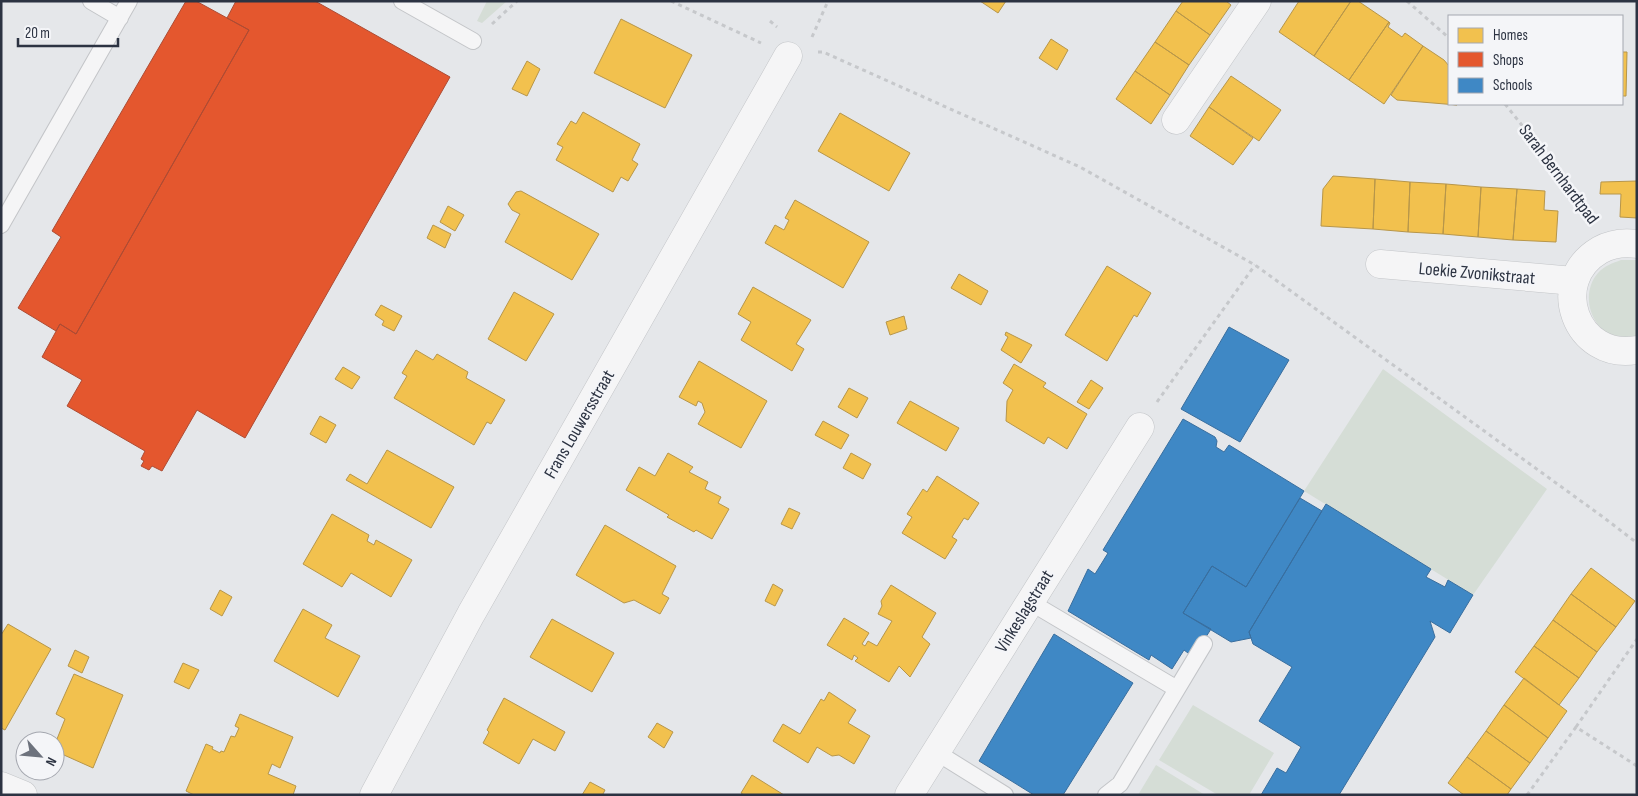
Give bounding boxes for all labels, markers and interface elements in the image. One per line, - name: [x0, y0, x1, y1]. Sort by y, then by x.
- scale bar: [18, 15, 118, 47]
- legend: [1448, 15, 1623, 105]
- text: 20 m: [25, 24, 50, 43]
- text: Homes: [1493, 26, 1528, 45]
- text: Shops: [1493, 51, 1524, 70]
- text: Schools: [1493, 76, 1532, 95]
- street label: Sarah Bernhardtpad: [1514, 120, 1603, 228]
- street label: Loekie Zvonikstraat: [1418, 258, 1537, 289]
- street label: Frans Louwersstraat: [540, 366, 619, 482]
- street label: Vinkeslagstraat: [991, 566, 1058, 656]
- north arrow: [15, 731, 65, 781]
- text: N: [42, 754, 60, 769]

